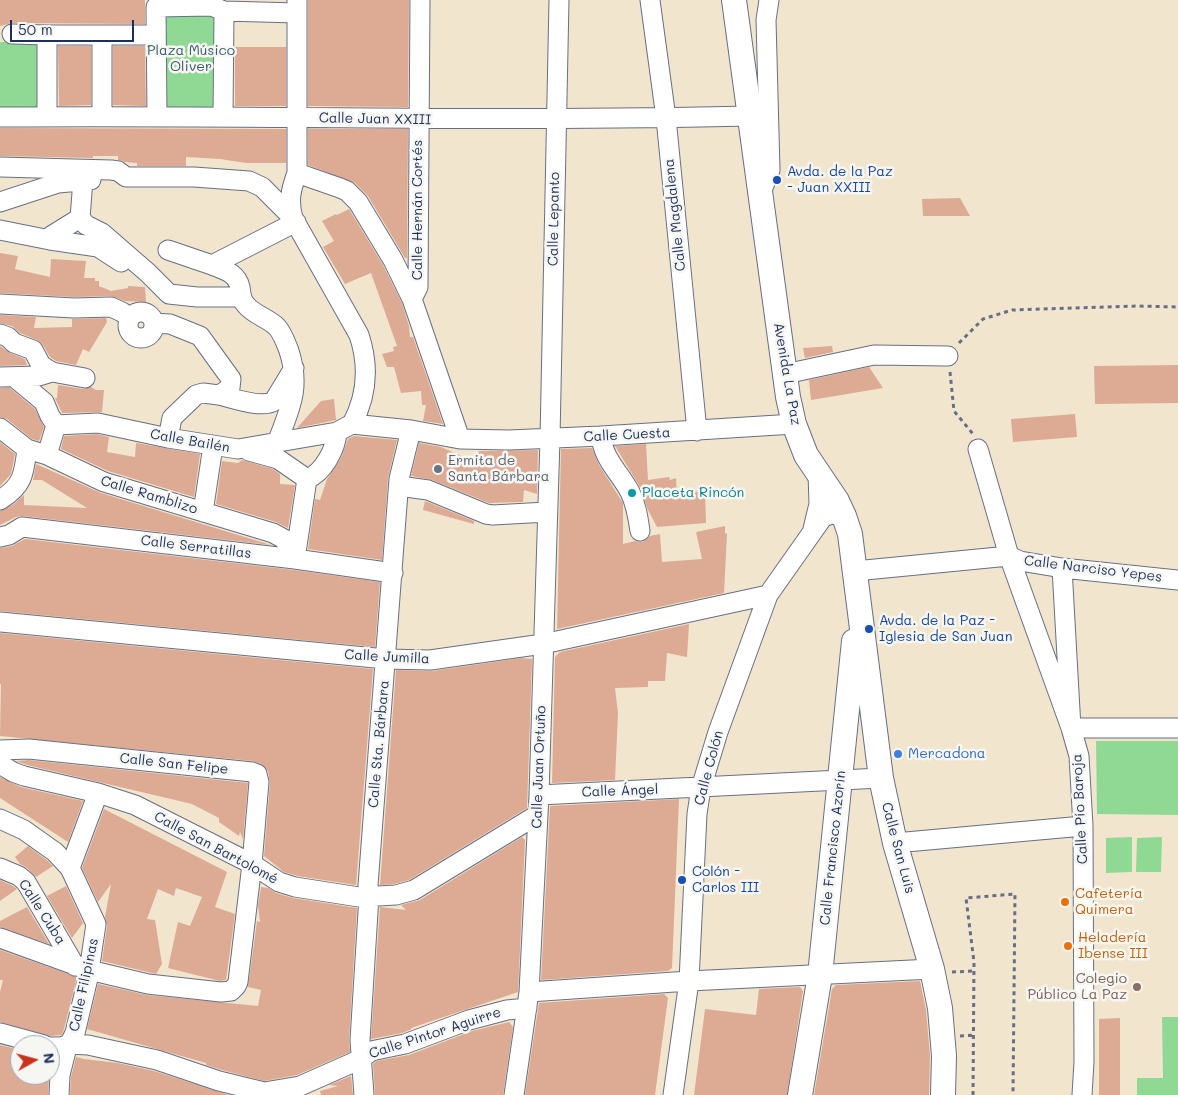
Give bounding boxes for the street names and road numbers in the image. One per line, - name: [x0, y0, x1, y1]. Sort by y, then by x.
- street label: Calle Juan XXIII: [319, 110, 431, 128]
- street label: Calle Hernán Cortés: [410, 140, 426, 280]
- street label: Calle Magdalena: [661, 158, 689, 272]
- street label: Calle Lepanto: [545, 172, 563, 266]
- street label: Avenida La Paz: [770, 321, 804, 427]
- street label: Calle Cuesta: [583, 424, 671, 446]
- street label: Calle Bailén: [149, 426, 231, 456]
- street label: Calle Ramblizo: [98, 472, 200, 518]
- street label: Calle Serratillas: [140, 532, 252, 562]
- street label: Calle Narciso Yepes: [1023, 552, 1163, 586]
- street label: Calle Jumilla: [344, 646, 430, 668]
- street label: Calle Sta. Bárbara: [365, 679, 393, 809]
- street label: Calle Juan Ortuño: [528, 705, 550, 829]
- street label: Calle Colón: [691, 729, 727, 807]
- street label: Calle San Felipe: [119, 750, 229, 778]
- street label: Calle Pío Baroja: [1069, 753, 1091, 865]
- street label: Calle Francisco Azorín: [817, 770, 849, 926]
- street label: Calle Ángel: [581, 781, 659, 801]
- street label: Calle San Luis: [878, 801, 918, 895]
- street label: Calle San Bartolomé: [151, 808, 281, 888]
- street label: Calle Cuba: [15, 876, 69, 948]
- street label: Calle Filipinas: [66, 937, 102, 1033]
- street label: Calle Pintor Aguirre: [367, 1004, 503, 1062]

